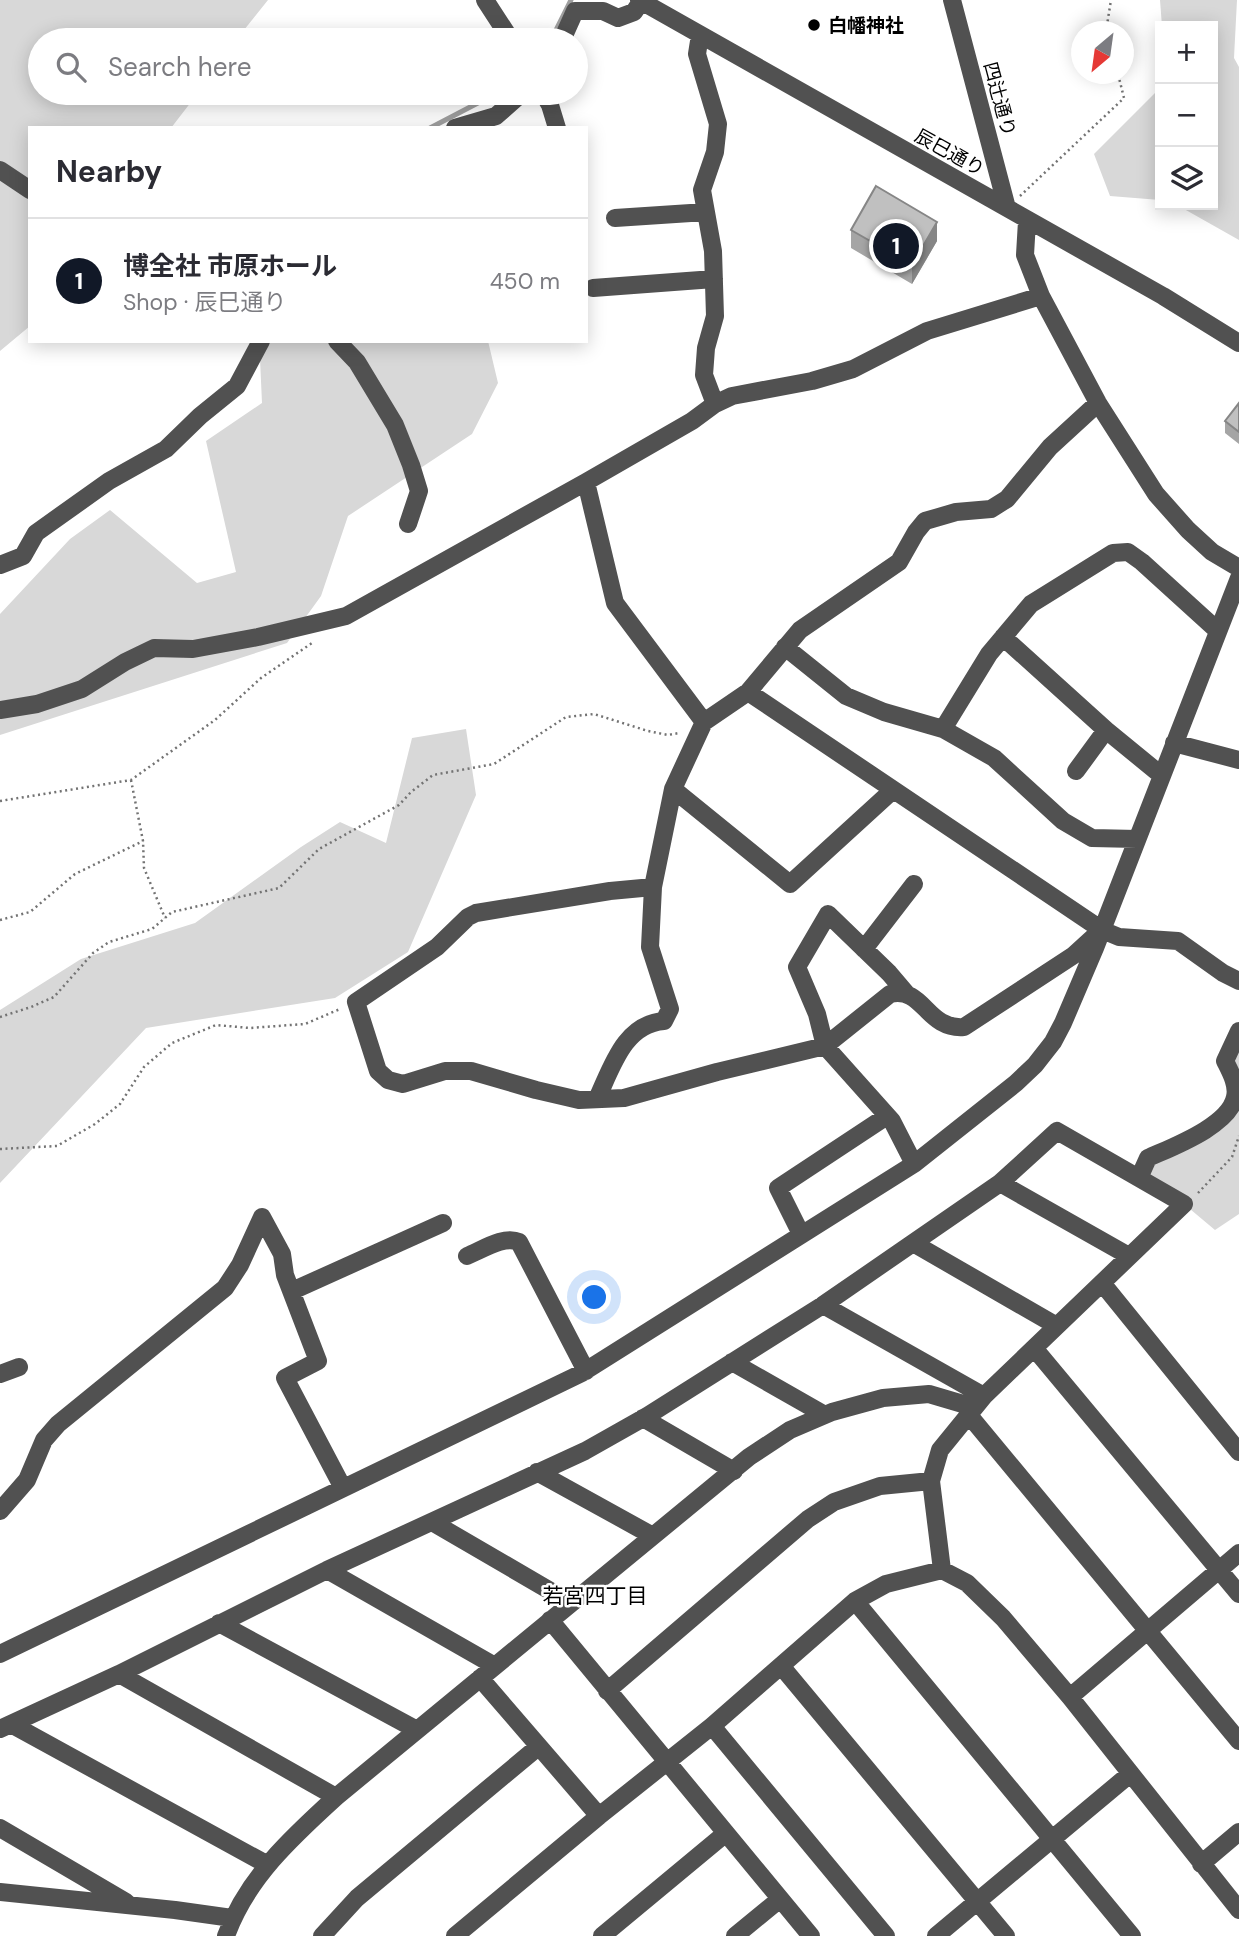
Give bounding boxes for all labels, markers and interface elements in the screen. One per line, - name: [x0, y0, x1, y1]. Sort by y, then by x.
- place label: 白幡神社: [828, 13, 904, 38]
- marker: 白幡神社: [806, 17, 822, 33]
- north arrow: [1071, 21, 1134, 84]
- map controls: [1155, 21, 1218, 210]
- button: +: [1155, 21, 1218, 84]
- search box: [28, 28, 588, 105]
- icon: search: [52, 48, 90, 86]
- text: Search here: [108, 50, 251, 84]
- street label: 四辻通り: [978, 59, 1021, 139]
- button: −: [1155, 84, 1218, 147]
- street label: 辰巳通り: [910, 123, 989, 182]
- button: layers: [1155, 147, 1218, 210]
- text: Nearby: [56, 152, 162, 191]
- pin: 1: [873, 220, 919, 272]
- text: 博全社 市原ホール: [123, 249, 337, 283]
- text: 1: [75, 266, 83, 296]
- text: 450 m: [490, 266, 560, 296]
- text: Shop · 辰巳通り: [123, 287, 286, 317]
- your location: [577, 1280, 611, 1314]
- district label: 若宮四丁目: [543, 1582, 648, 1610]

